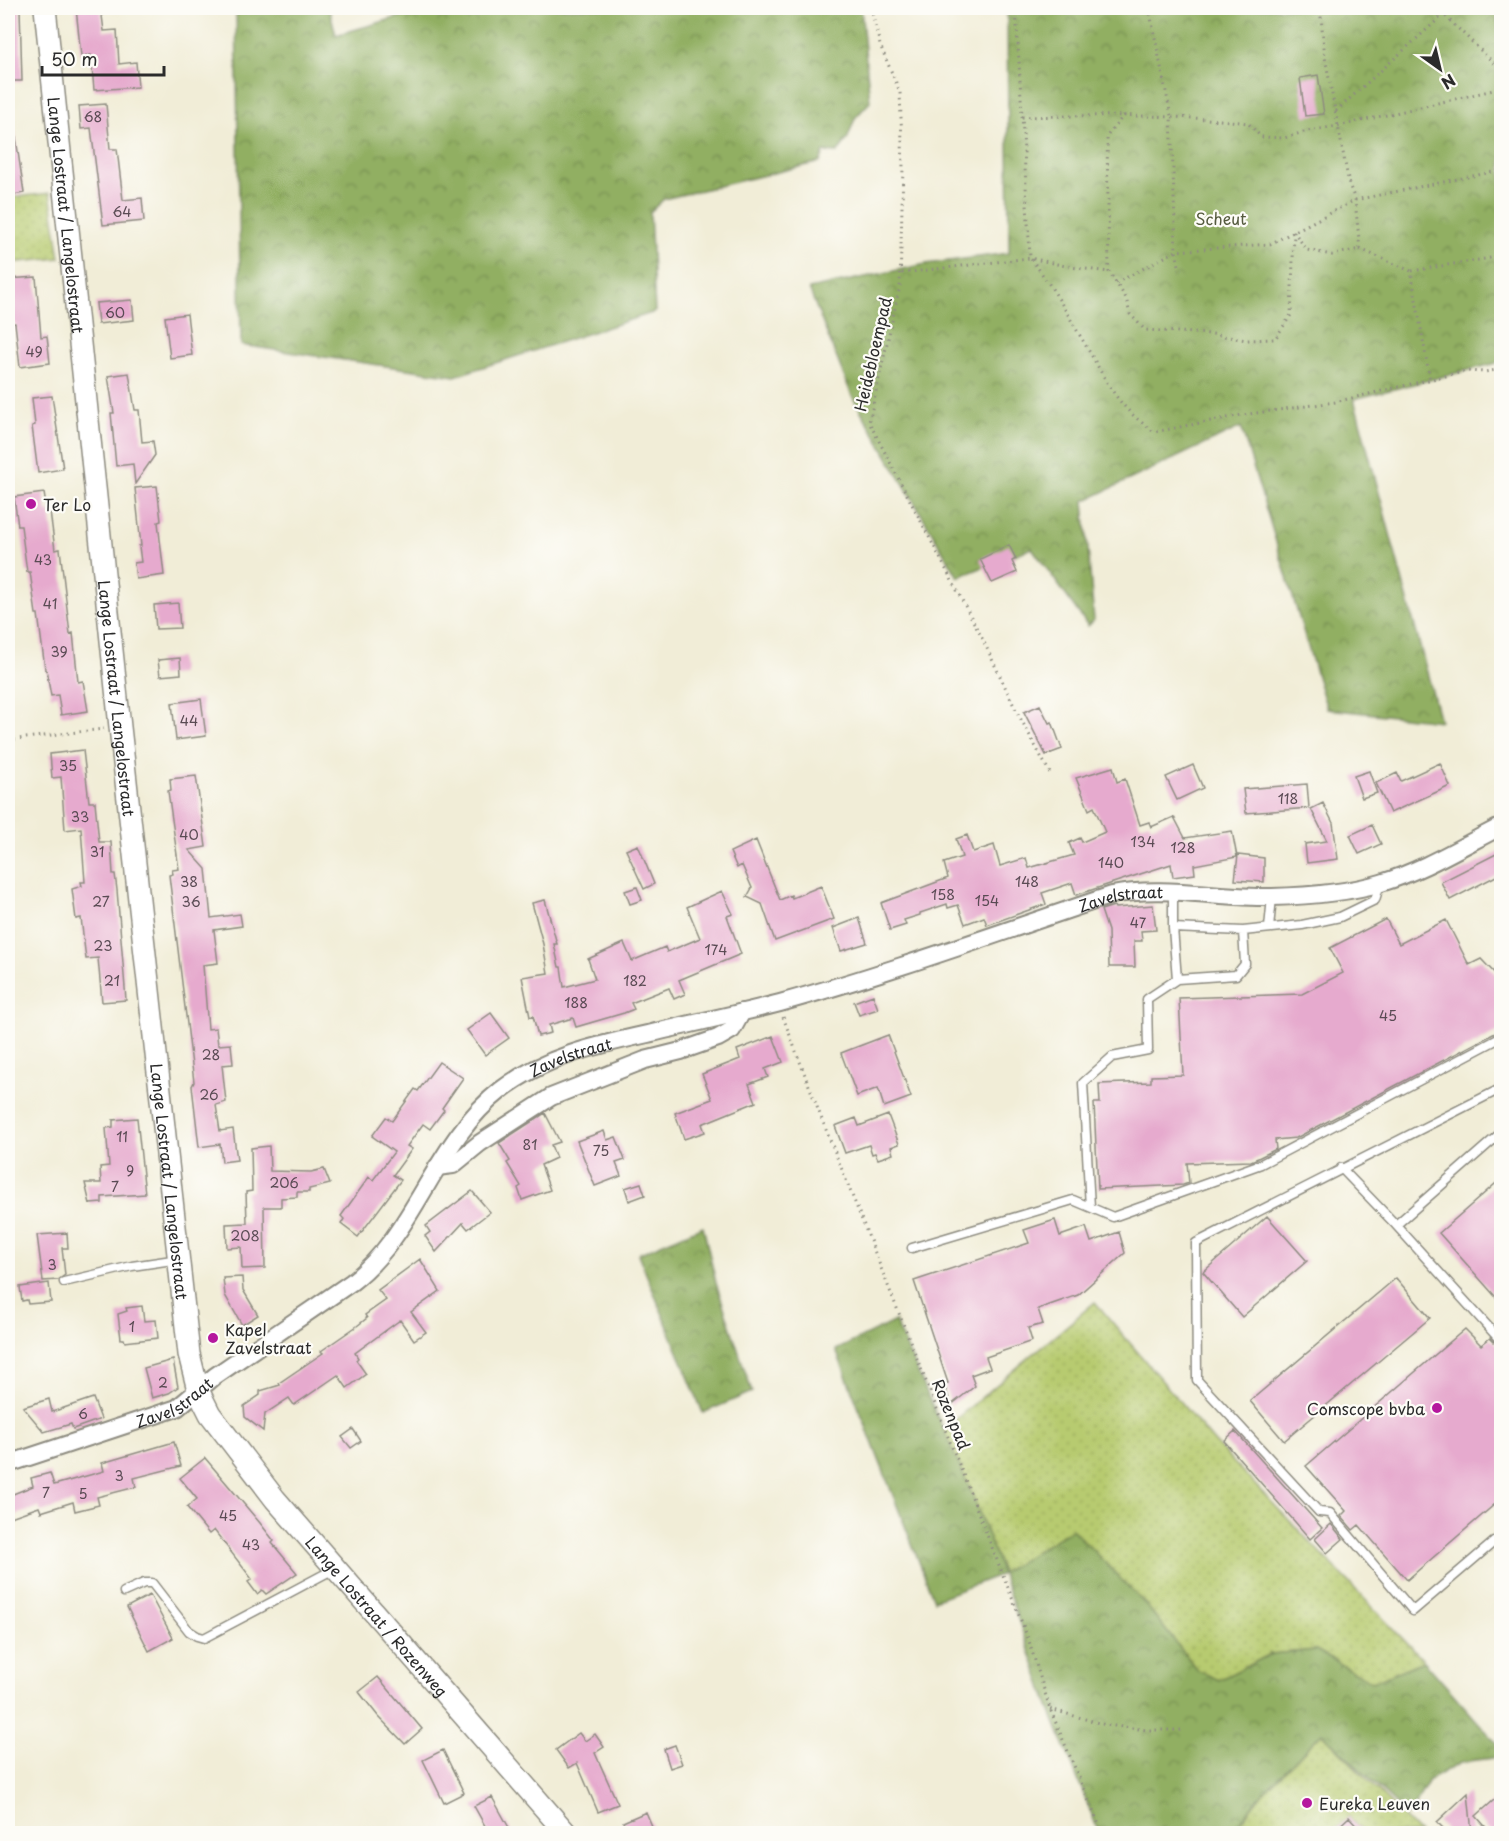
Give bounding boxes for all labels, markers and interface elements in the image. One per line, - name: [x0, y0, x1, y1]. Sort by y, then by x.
- scale bar: [42, 39, 164, 77]
- north arrow: [1410, 39, 1470, 99]
- text: 50 m: [51, 45, 98, 72]
- text: N: [1437, 69, 1461, 96]
- street label: Lange Lostraat / Langelostraat: [42, 95, 91, 335]
- house number: 68: [84, 106, 102, 127]
- house number: 64: [112, 201, 132, 222]
- park label: Scheut: [1195, 206, 1247, 230]
- street label: Heidebloempad: [847, 294, 897, 414]
- house number: 60: [105, 302, 125, 323]
- house number: 49: [25, 341, 43, 362]
- place label: Ter Lo: [43, 492, 91, 516]
- marker: Ter Lo: [24, 497, 38, 511]
- house number: 43: [34, 549, 52, 570]
- street label: Lange Lostraat / Langelostraat: [93, 579, 142, 818]
- house number: 41: [43, 593, 57, 614]
- house number: 39: [50, 641, 68, 662]
- house number: 44: [180, 710, 198, 731]
- house number: 35: [59, 755, 77, 776]
- house number: 118: [1278, 788, 1298, 809]
- house number: 33: [71, 806, 89, 827]
- house number: 40: [179, 824, 199, 845]
- house number: 134: [1131, 831, 1155, 852]
- house number: 128: [1171, 837, 1195, 858]
- house number: 31: [90, 841, 104, 862]
- house number: 140: [1098, 852, 1124, 873]
- house number: 38: [180, 871, 198, 892]
- house number: 148: [1015, 871, 1039, 892]
- street label: Zavelstraat: [1075, 879, 1164, 918]
- house number: 158: [931, 884, 955, 905]
- house number: 154: [975, 890, 999, 911]
- house number: 27: [92, 891, 110, 912]
- house number: 36: [181, 891, 201, 912]
- house number: 47: [1130, 912, 1147, 933]
- house number: 23: [94, 935, 112, 956]
- house number: 174: [704, 939, 728, 960]
- house number: 21: [104, 970, 120, 991]
- house number: 182: [623, 970, 647, 991]
- house number: 188: [564, 992, 588, 1013]
- house number: 45: [1379, 1005, 1397, 1026]
- street label: Zavelstraat: [524, 1031, 614, 1082]
- house number: 28: [202, 1044, 220, 1065]
- street label: Lange Lostraat / Langelostraat: [145, 1062, 195, 1301]
- house number: 26: [199, 1084, 219, 1105]
- house number: 11: [116, 1126, 128, 1147]
- house number: 81: [523, 1134, 537, 1155]
- house number: 75: [593, 1140, 609, 1161]
- house number: 9: [126, 1160, 134, 1181]
- house number: 206: [269, 1172, 299, 1193]
- house number: 7: [111, 1176, 119, 1197]
- house number: 208: [230, 1225, 260, 1246]
- house number: 3: [47, 1254, 57, 1275]
- house number: 1: [129, 1316, 135, 1337]
- place label: Kapel Zavelstraat: [225, 1317, 312, 1359]
- marker: Kapel Zavelstraat: [206, 1331, 220, 1345]
- street label: Zavelstraat: [132, 1371, 218, 1433]
- house number: 2: [158, 1372, 168, 1393]
- street label: Rozenpad: [927, 1375, 977, 1453]
- place label: Comscope bvba: [1307, 1396, 1425, 1420]
- marker: Comscope bvba: [1430, 1401, 1444, 1415]
- house number: 6: [78, 1403, 88, 1424]
- house number: 3: [114, 1465, 124, 1486]
- house number: 7: [42, 1482, 50, 1503]
- house number: 5: [78, 1483, 88, 1504]
- house number: 45: [219, 1505, 237, 1526]
- street label: Lange Lostraat / Rozenweg: [300, 1530, 454, 1702]
- house number: 43: [242, 1534, 260, 1555]
- place label: Eureka Leuven: [1319, 1791, 1430, 1815]
- marker: Eureka Leuven: [1300, 1796, 1314, 1810]

